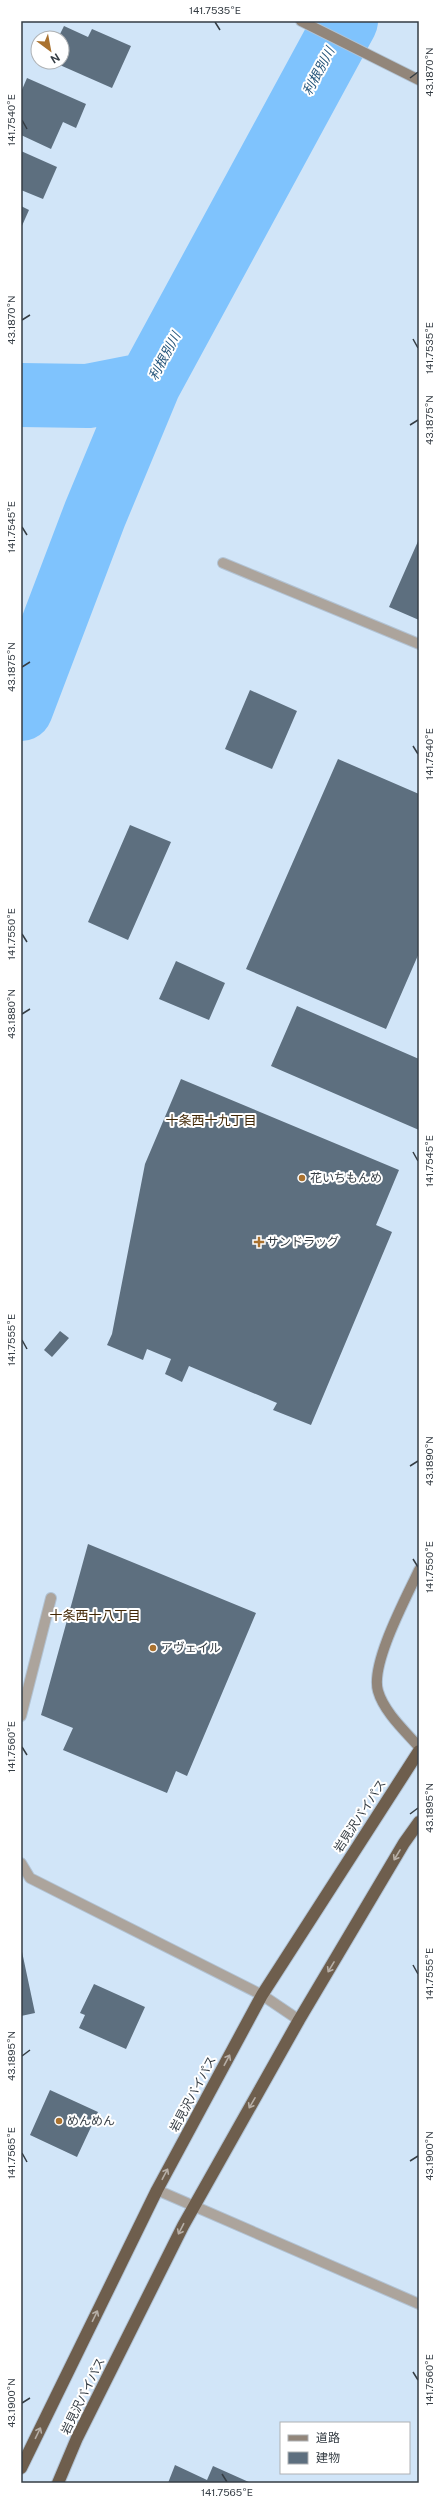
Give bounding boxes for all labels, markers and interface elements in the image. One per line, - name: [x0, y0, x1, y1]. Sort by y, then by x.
- text: 141.7535°E: [189, 4, 241, 16]
- north arrow: [30, 30, 70, 70]
- water label: 利根別川: [300, 43, 338, 98]
- text: 43.1870°N: [423, 47, 435, 97]
- text: N: [48, 51, 62, 66]
- text: 141.7540°E: [5, 94, 17, 146]
- text: 43.1870°N: [5, 295, 17, 345]
- text: 141.7535°E: [423, 322, 435, 374]
- water label: 利根別川: [146, 328, 184, 383]
- text: 43.1875°N: [423, 395, 435, 445]
- text: 141.7545°E: [5, 501, 17, 553]
- text: 43.1875°N: [5, 642, 17, 692]
- text: 141.7540°E: [423, 728, 435, 780]
- text: 141.7550°E: [5, 908, 17, 960]
- text: 43.1880°N: [5, 989, 17, 1039]
- district label: 十条西十九丁目: [165, 1113, 257, 1128]
- text: 141.7545°E: [423, 1135, 435, 1187]
- place label: 花いちもんめ: [310, 1171, 382, 1185]
- marker: 花いちもんめ: [297, 1173, 307, 1183]
- place label: サンドラッグ: [267, 1235, 339, 1249]
- marker: サンドラッグ: [254, 1237, 264, 1247]
- text: 141.7555°E: [5, 1314, 17, 1366]
- text: 43.1890°N: [423, 1436, 435, 1486]
- text: 141.7550°E: [423, 1541, 435, 1593]
- district label: 十条西十八丁目: [49, 1608, 141, 1623]
- place label: アヴェイル: [161, 1641, 221, 1655]
- marker: アヴェイル: [148, 1643, 158, 1653]
- text: 141.7560°E: [5, 1721, 17, 1773]
- street label: 岩見沢バイパス: [331, 1777, 389, 1855]
- text: 43.1895°N: [423, 1783, 435, 1833]
- one-way arrow: [393, 1849, 401, 1861]
- text: 141.7555°E: [423, 1948, 435, 2000]
- one-way arrow: [327, 1961, 335, 1973]
- text: 43.1895°N: [5, 2031, 17, 2081]
- street label: 岩見沢バイパス: [167, 2054, 219, 2134]
- one-way arrow: [224, 2054, 232, 2066]
- one-way arrow: [248, 2097, 256, 2109]
- place label: めんめん: [67, 2114, 115, 2128]
- marker: めんめん: [54, 2116, 64, 2126]
- text: 141.7565°E: [5, 2127, 17, 2179]
- text: 43.1900°N: [423, 2131, 435, 2181]
- one-way arrow: [162, 2168, 170, 2180]
- one-way arrow: [177, 2223, 185, 2235]
- one-way arrow: [92, 2310, 99, 2322]
- text: 141.7560°E: [423, 2354, 435, 2406]
- street label: 岩見沢バイパス: [58, 2355, 108, 2437]
- text: 43.1900°N: [5, 2378, 17, 2428]
- legend: [280, 2422, 410, 2474]
- one-way arrow: [35, 2427, 42, 2439]
- text: 道路: [316, 2431, 340, 2445]
- text: 建物: [316, 2451, 340, 2465]
- text: 141.7565°E: [201, 2486, 253, 2498]

